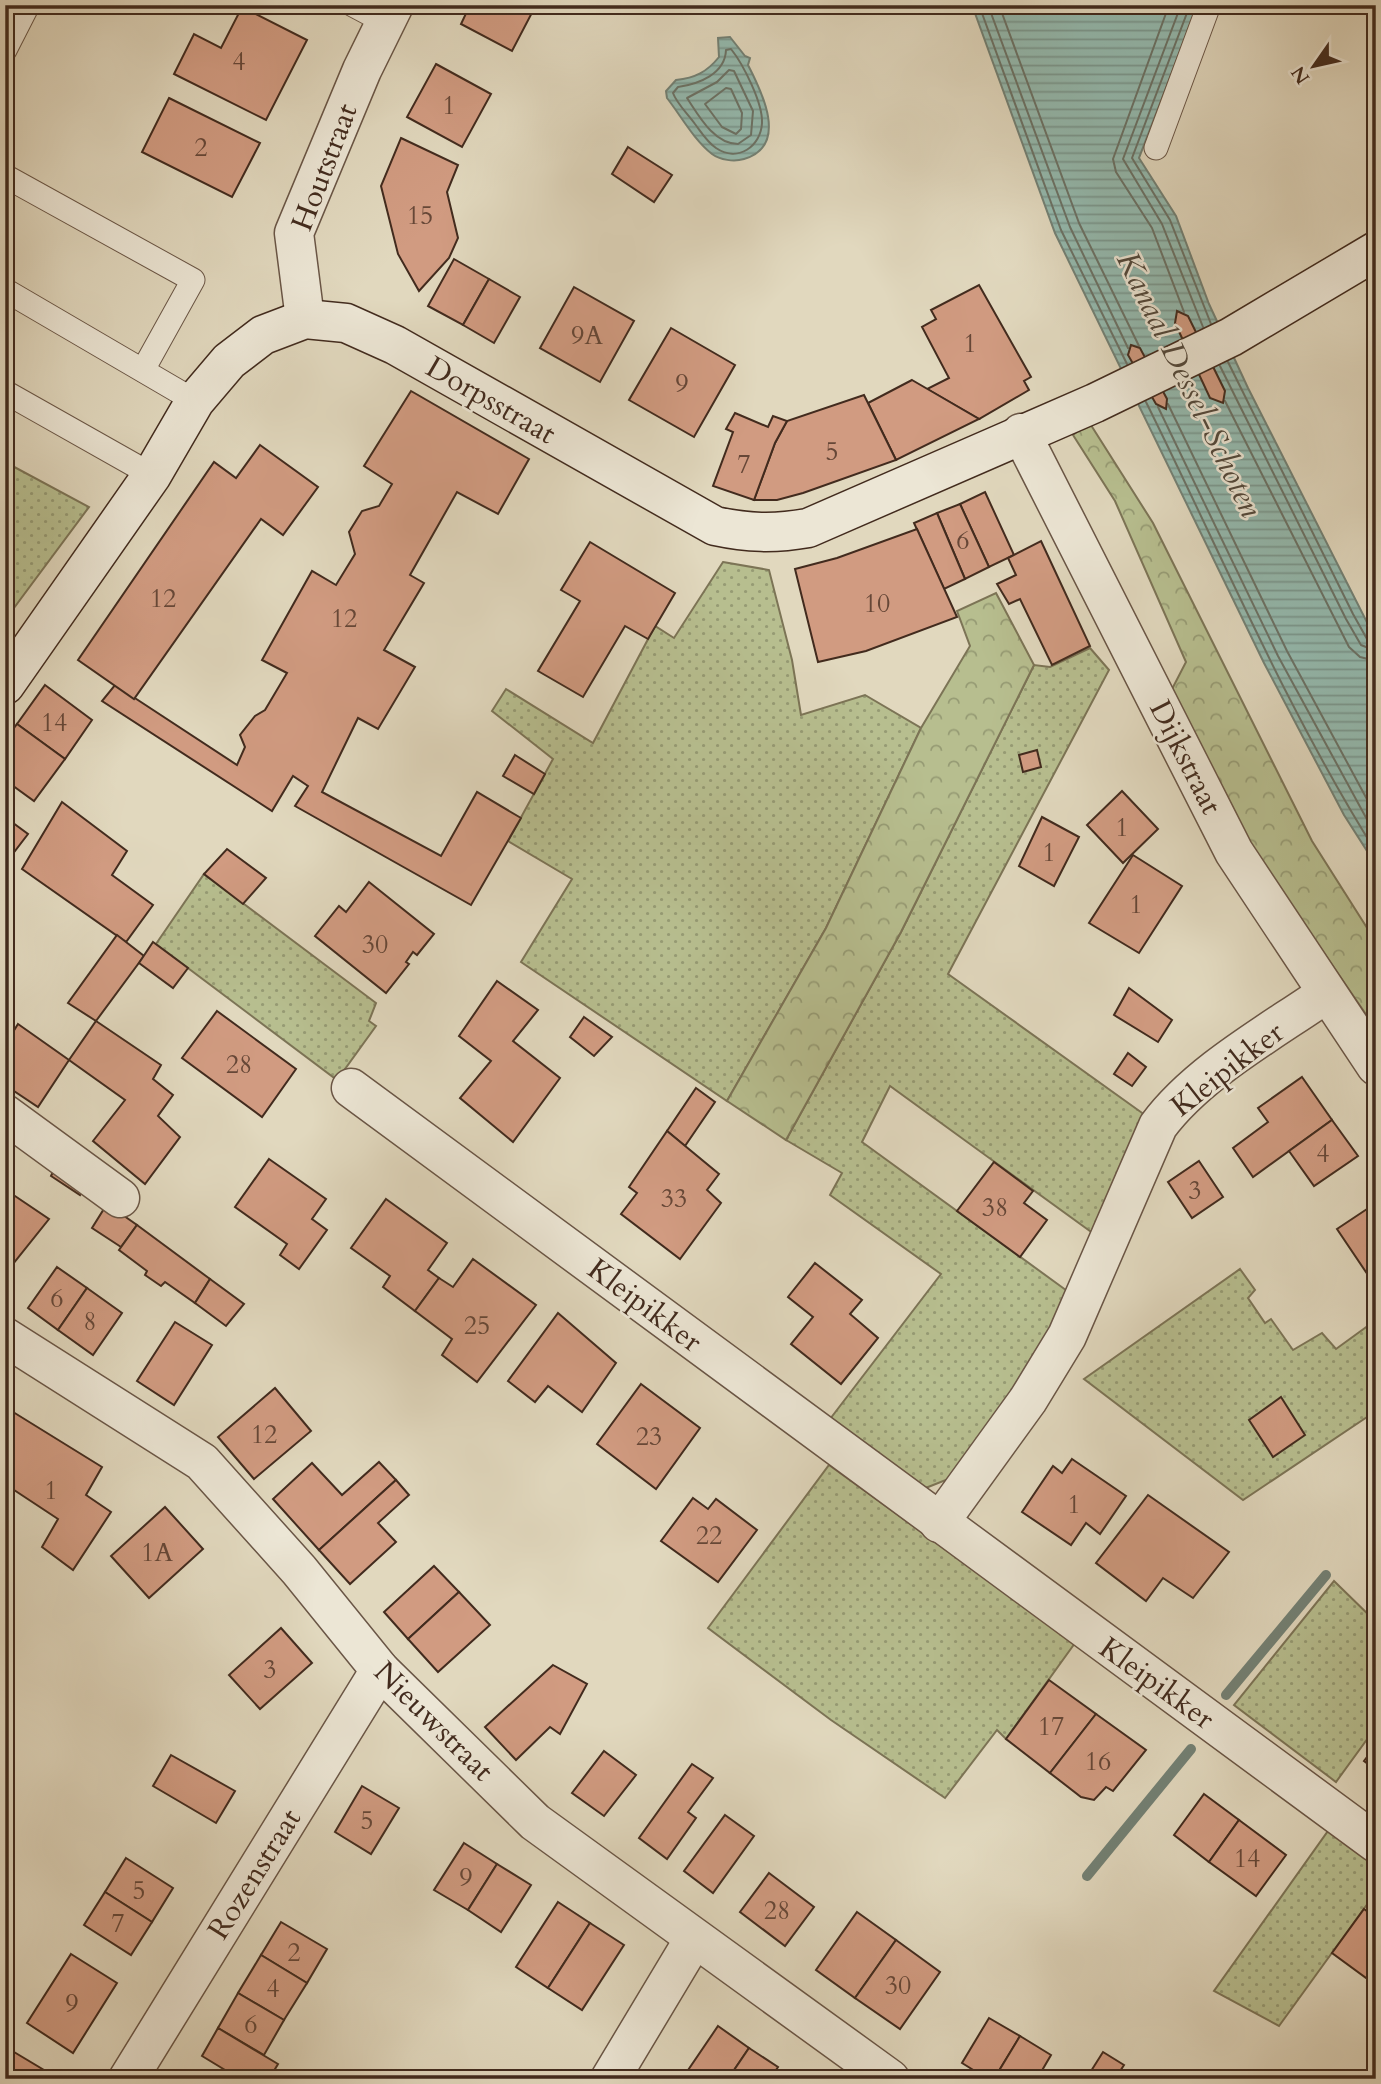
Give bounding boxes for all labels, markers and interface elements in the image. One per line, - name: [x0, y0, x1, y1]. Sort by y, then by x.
- north arrow: [1280, 32, 1350, 102]
- house number: 4: [232, 44, 246, 79]
- text: N: [1285, 60, 1316, 89]
- house number: 1: [442, 88, 456, 123]
- street label: Houtstraat: [281, 97, 368, 237]
- house number: 2: [194, 130, 208, 165]
- house number: 15: [407, 198, 433, 233]
- water label: Kanaal Dessel-Schoten: [1106, 244, 1273, 525]
- house number: 9A: [571, 318, 603, 353]
- house number: 1: [963, 326, 977, 361]
- street label: Dorpsstraat: [418, 347, 564, 454]
- house number: 9: [675, 366, 689, 401]
- house number: 5: [825, 434, 839, 469]
- house number: 7: [737, 447, 751, 482]
- house number: 6: [956, 523, 970, 558]
- house number: 12: [150, 581, 176, 616]
- house number: 10: [864, 586, 890, 621]
- house number: 12: [331, 601, 357, 636]
- street label: Dijkstraat: [1139, 693, 1232, 822]
- house number: 14: [41, 705, 67, 740]
- house number: 1: [1115, 810, 1129, 845]
- house number: 1: [1042, 835, 1056, 870]
- house number: 1: [1129, 887, 1143, 922]
- house number: 30: [362, 927, 388, 962]
- street label: Kleipikker: [1162, 1012, 1292, 1127]
- house number: 28: [226, 1047, 252, 1082]
- house number: 4: [1316, 1136, 1330, 1171]
- house number: 3: [1188, 1173, 1202, 1208]
- house number: 33: [661, 1181, 687, 1216]
- house number: 38: [982, 1190, 1008, 1225]
- street label: Kleipikker: [579, 1249, 710, 1362]
- house number: 6: [50, 1281, 64, 1316]
- house number: 8: [83, 1304, 97, 1339]
- house number: 25: [464, 1308, 490, 1343]
- house number: 12: [251, 1417, 277, 1452]
- house number: 23: [636, 1419, 662, 1454]
- house number: 1: [44, 1473, 58, 1508]
- house number: 1: [1067, 1487, 1081, 1522]
- house number: 22: [696, 1518, 722, 1553]
- house number: 1A: [141, 1535, 173, 1570]
- street label: Kleipikker: [1091, 1628, 1223, 1739]
- house number: 3: [263, 1652, 277, 1687]
- street label: Nieuwstraat: [365, 1652, 503, 1791]
- house number: 17: [1038, 1709, 1064, 1744]
- house number: 16: [1085, 1744, 1111, 1779]
- street label: Rozenstraat: [198, 1801, 311, 1947]
- house number: 5: [360, 1803, 374, 1838]
- house number: 14: [1234, 1841, 1260, 1876]
- house number: 9: [459, 1860, 473, 1895]
- house number: 5: [132, 1873, 146, 1908]
- house number: 28: [764, 1893, 790, 1928]
- house number: 7: [111, 1906, 125, 1941]
- house number: 2: [287, 1935, 301, 1970]
- house number: 30: [885, 1968, 911, 2003]
- house number: 4: [266, 1971, 280, 2006]
- house number: 9: [65, 1986, 79, 2021]
- house number: 6: [244, 2007, 258, 2042]

